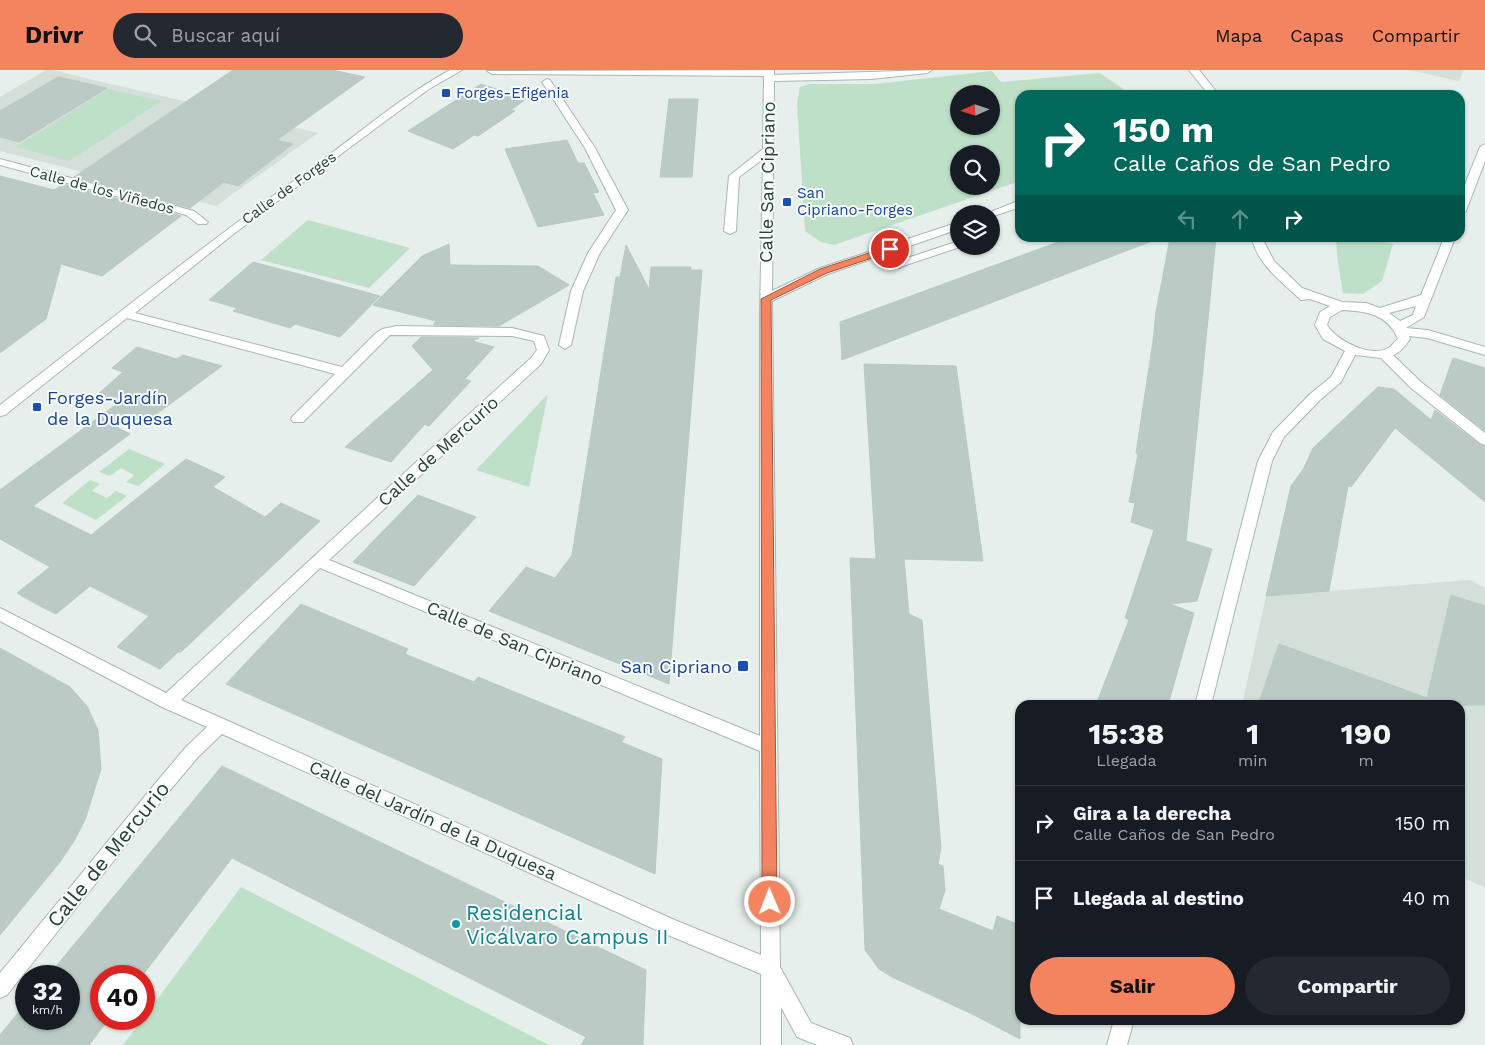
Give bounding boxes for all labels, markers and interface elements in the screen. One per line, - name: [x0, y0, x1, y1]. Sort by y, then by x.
- search box: [113, 13, 463, 58]
- text: Drivr: [25, 21, 83, 49]
- icon: search: [131, 21, 159, 49]
- text: Buscar aquí: [171, 24, 280, 47]
- text: Mapa: [1215, 25, 1262, 46]
- text: Capas: [1290, 25, 1344, 46]
- text: Compartir: [1372, 25, 1460, 46]
- place label: Forges-Efigenia: [456, 84, 569, 102]
- north arrow: [950, 85, 1000, 135]
- map controls: [950, 85, 1000, 255]
- marker: Forges-Efigenia: [440, 87, 452, 99]
- street label: Calle San Cipriano: [755, 101, 779, 263]
- text: 150 m: [1113, 109, 1214, 151]
- icon: right: [1030, 110, 1095, 175]
- button: search: [950, 145, 1000, 195]
- street label: Calle de Forges: [238, 148, 340, 228]
- text: Calle Caños de San Pedro: [1113, 151, 1391, 176]
- street label: Calle de los Viñedos: [28, 162, 176, 218]
- place label: San Cipriano-Forges: [797, 184, 913, 219]
- marker: San Cipriano-Forges: [781, 196, 793, 208]
- button: layers: [950, 205, 1000, 255]
- icon: left: [1173, 205, 1201, 233]
- icon: ahead: [1226, 205, 1254, 233]
- icon: right: [1279, 205, 1307, 233]
- pin: [869, 228, 911, 270]
- icon: arrive: [876, 235, 904, 263]
- place label: Forges-Jardín de la Duquesa: [47, 387, 173, 429]
- street label: Calle de Mercurio: [373, 391, 503, 511]
- marker: Forges-Jardín de la Duquesa: [31, 401, 43, 413]
- street label: Calle de San Cipriano: [424, 596, 606, 690]
- place label: San Cipriano: [620, 656, 732, 677]
- marker: San Cipriano: [736, 659, 750, 673]
- text: 15:38: [1088, 716, 1165, 751]
- text: 1: [1246, 716, 1259, 751]
- text: 190: [1341, 716, 1392, 751]
- text: Llegada: [1096, 751, 1157, 770]
- text: min: [1238, 751, 1267, 770]
- text: m: [1359, 751, 1374, 770]
- street label: Calle del Jardín de la Duquesa: [306, 756, 560, 884]
- street label: Calle de Mercurio: [42, 776, 174, 932]
- text: Gira a la derecha: [1073, 802, 1231, 825]
- icon: right: [1030, 809, 1058, 837]
- text: 150 m: [1395, 812, 1450, 835]
- text: Calle Caños de San Pedro: [1073, 825, 1275, 844]
- position arrow: [743, 875, 795, 927]
- icon: arrive: [1030, 884, 1058, 912]
- text: Llegada al destino: [1073, 887, 1244, 910]
- text: 40 m: [1402, 887, 1450, 910]
- place label: Residencial Vicálvaro Campus II: [466, 900, 668, 949]
- marker: Residencial Vicálvaro Campus II: [450, 918, 462, 930]
- button: Salir: [1030, 957, 1235, 1015]
- button: Compartir: [1245, 957, 1450, 1015]
- speed limit sign: 40: [90, 965, 155, 1030]
- text: 32: [33, 977, 62, 1006]
- text: km/h: [32, 1003, 63, 1017]

